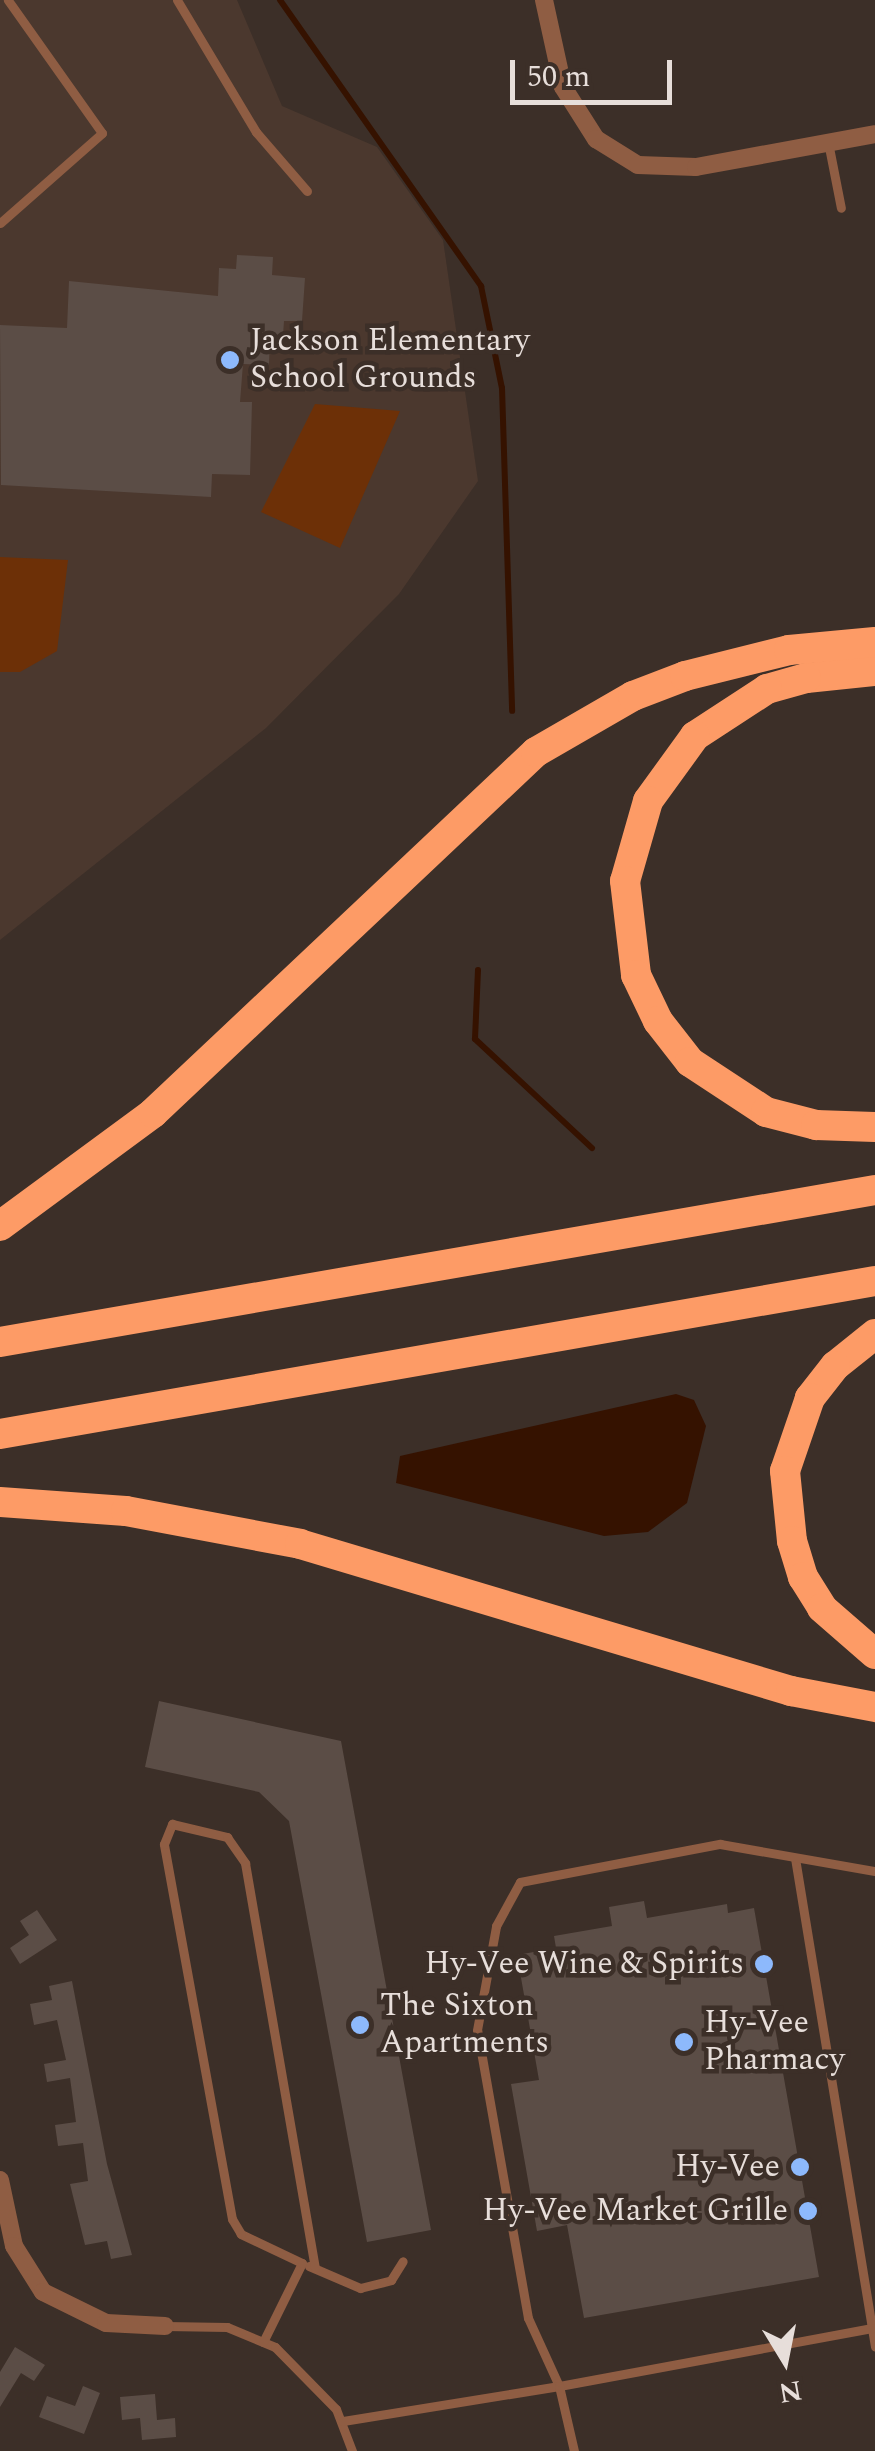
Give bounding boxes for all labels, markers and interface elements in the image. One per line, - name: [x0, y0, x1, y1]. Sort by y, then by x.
- scale bar: [515, 40, 678, 102]
- text: 50 m: [527, 54, 590, 100]
- place label: Jackson Elementary School Grounds: [250, 323, 530, 398]
- marker: Jackson Elementary School Grounds: [219, 349, 241, 371]
- place label: Hy-Vee Wine & Spirits: [424, 1945, 744, 1983]
- marker: Hy-Vee Wine & Spirits: [753, 1953, 775, 1975]
- place label: The Sixton Apartments: [380, 1988, 549, 2063]
- place label: Hy-Vee Pharmacy: [704, 2005, 845, 2080]
- marker: The Sixton Apartments: [349, 2014, 371, 2036]
- marker: Hy-Vee Pharmacy: [673, 2031, 695, 2053]
- place label: Hy-Vee: [675, 2148, 780, 2186]
- marker: Hy-Vee: [789, 2156, 811, 2178]
- place label: Hy-Vee Market Grille: [482, 2192, 788, 2230]
- marker: Hy-Vee Market Grille: [797, 2200, 819, 2222]
- north arrow: [735, 2311, 835, 2411]
- text: N: [775, 2368, 805, 2414]

